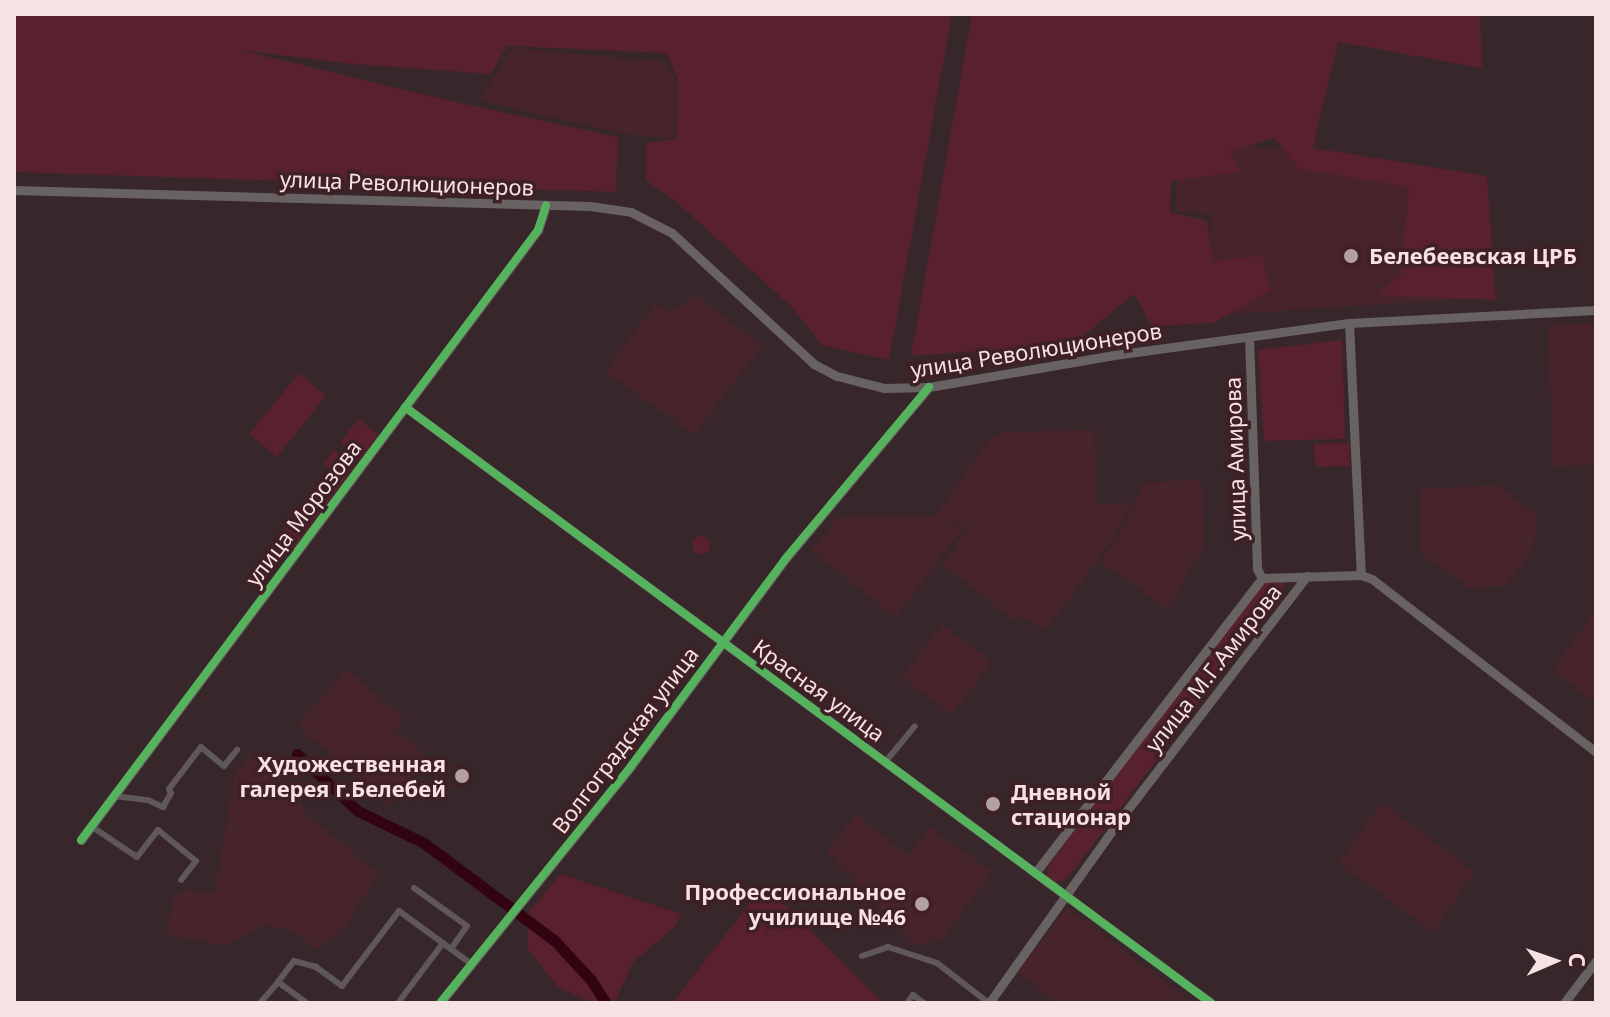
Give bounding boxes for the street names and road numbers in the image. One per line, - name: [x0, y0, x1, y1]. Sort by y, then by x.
- street label: улица Революционеров: [280, 165, 534, 201]
- street label: улица Революционеров: [909, 317, 1163, 383]
- street label: улица Амирова: [1219, 377, 1251, 541]
- street label: улица Морозова: [239, 435, 367, 591]
- street label: улица М.Г.Амирова: [1139, 579, 1287, 757]
- street label: Красная улица: [748, 633, 890, 747]
- street label: Волгоградская улица: [546, 642, 704, 838]

